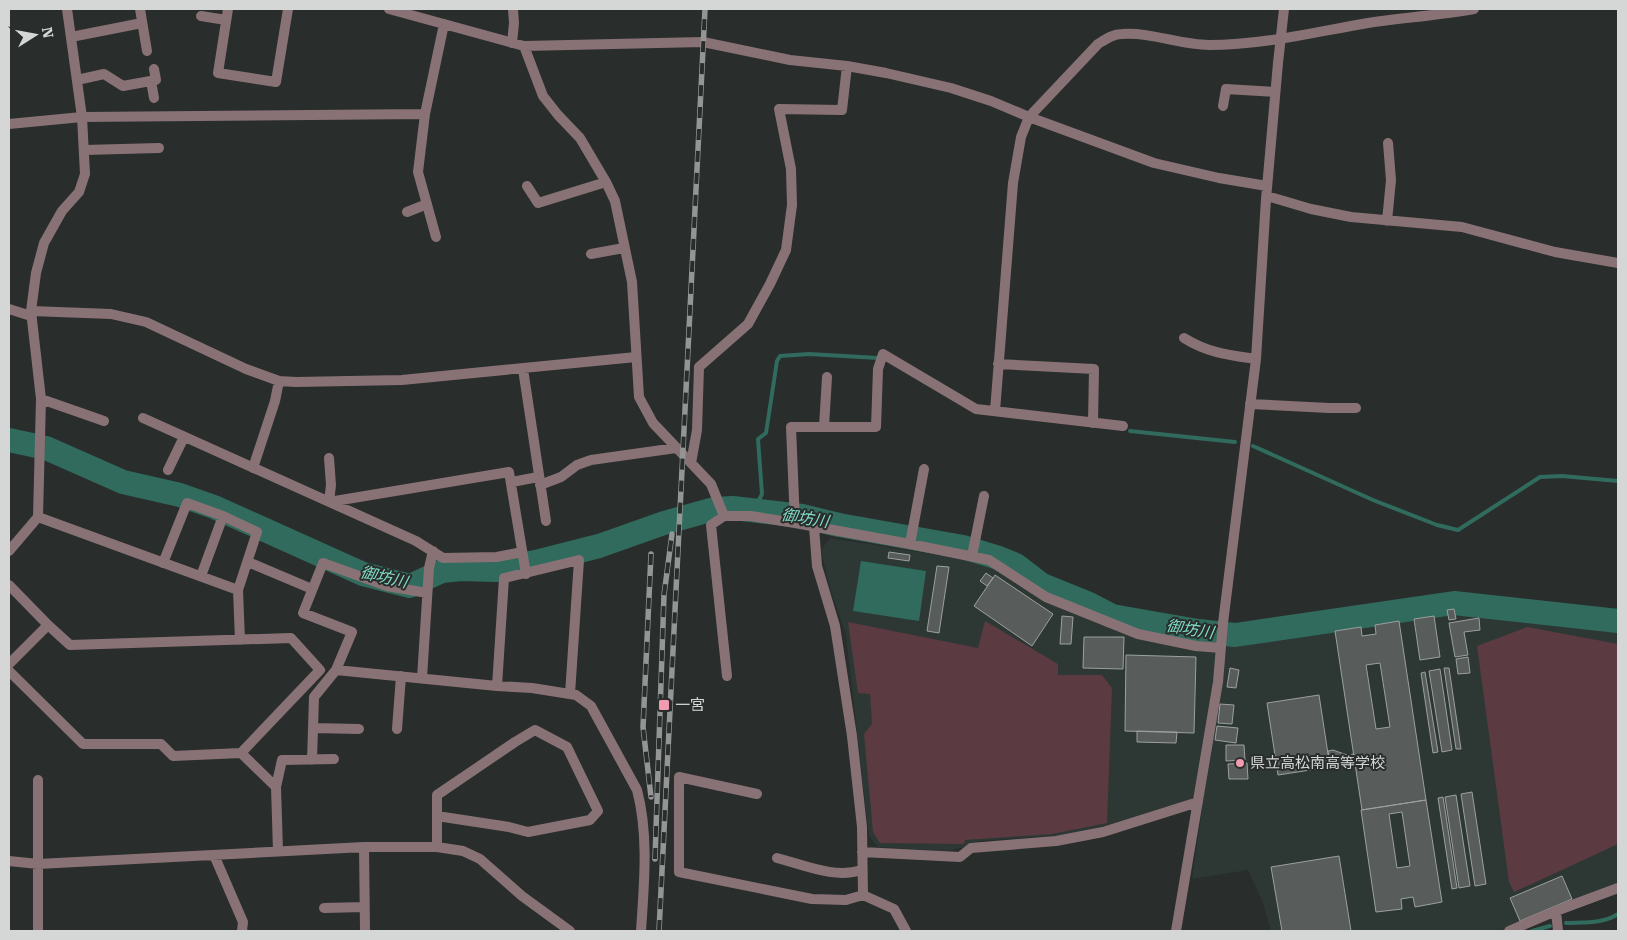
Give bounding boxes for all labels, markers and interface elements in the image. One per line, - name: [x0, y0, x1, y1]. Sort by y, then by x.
- north arrow: [10, 10, 60, 60]
- text: N: [39, 26, 57, 40]
- water label: 御坊川: [780, 505, 832, 531]
- water label: 御坊川: [358, 562, 411, 592]
- water label: 御坊川: [1165, 616, 1217, 642]
- place label: 一宮: [675, 696, 705, 714]
- marker: 一宮: [657, 698, 671, 712]
- place label: 県立高松南高等学校: [1250, 754, 1385, 772]
- marker: 県立高松南高等学校: [1234, 757, 1246, 769]

